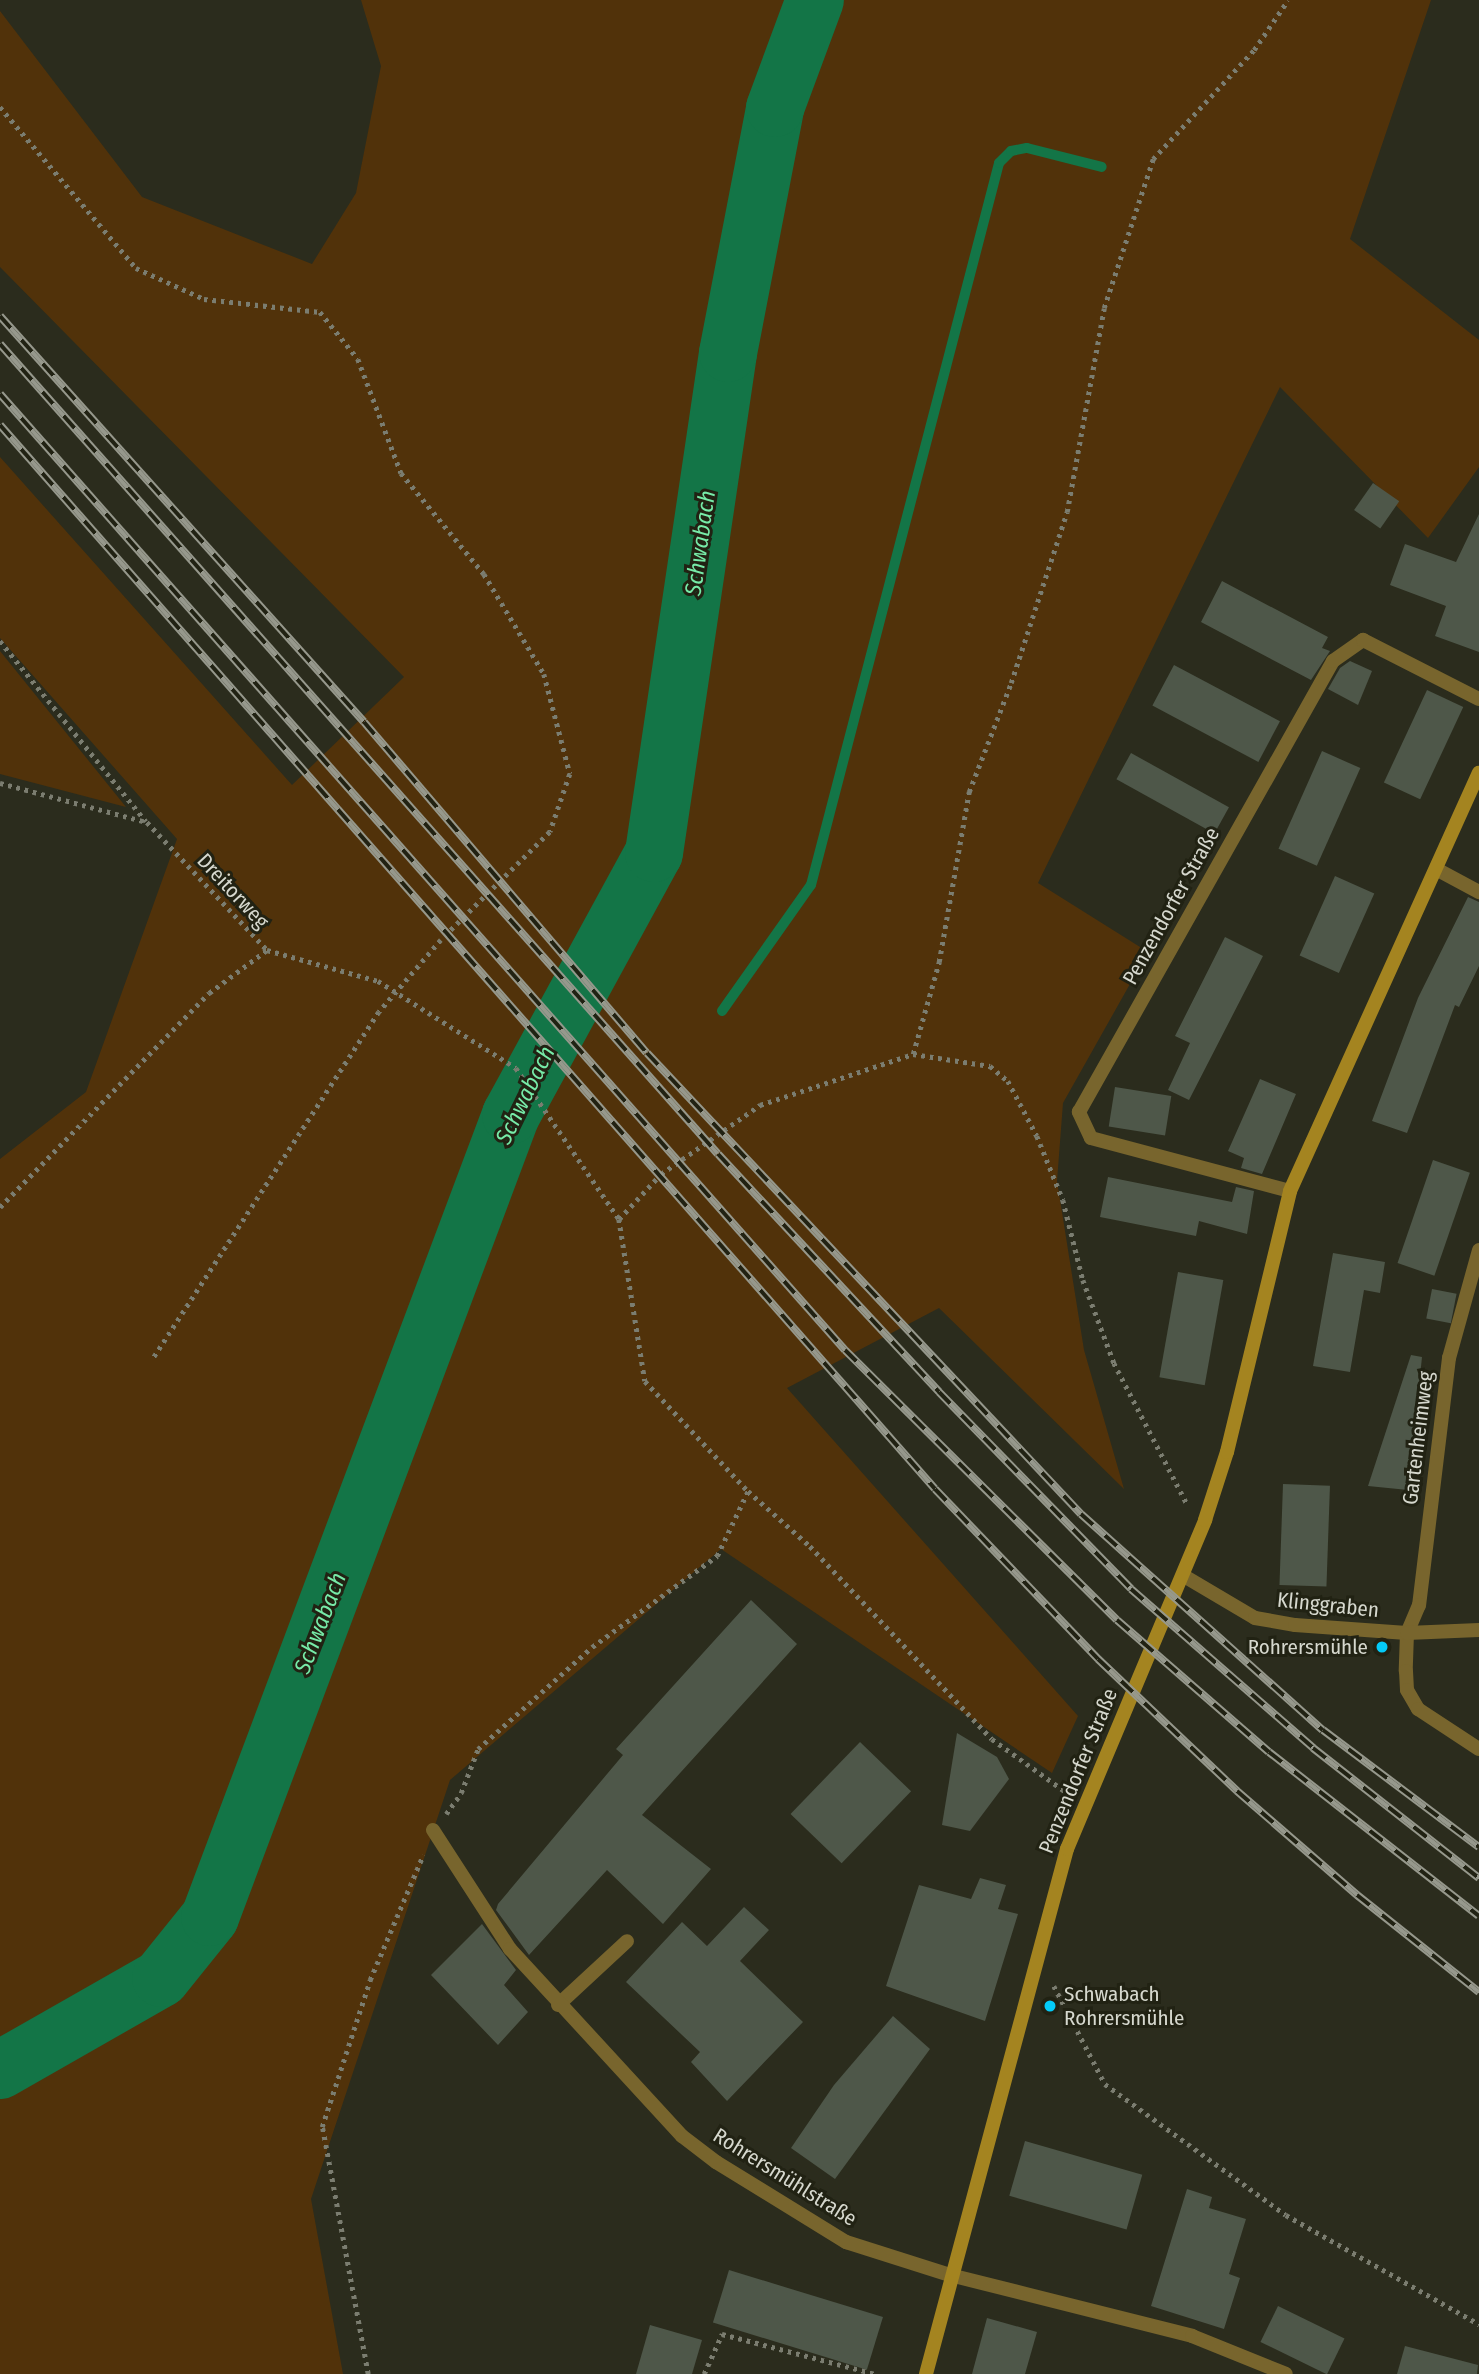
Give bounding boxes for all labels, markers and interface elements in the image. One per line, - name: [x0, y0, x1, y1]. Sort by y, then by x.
- water label: Schwabach: [679, 489, 721, 597]
- street label: Penzendorfer Straße: [1117, 823, 1225, 989]
- street label: Dreitorweg: [192, 848, 274, 934]
- water label: Schwabach: [489, 1041, 561, 1149]
- street label: Gartenheimweg: [1397, 1370, 1439, 1506]
- water label: Schwabach: [288, 1569, 352, 1677]
- street label: Klinggraben: [1276, 1587, 1380, 1623]
- place label: Rohrersmühle: [1248, 1634, 1368, 1660]
- marker: Rohrersmühle: [1374, 1639, 1390, 1655]
- street label: Penzendorfer Straße: [1033, 1685, 1123, 1857]
- place label: Schwabach Rohrersmühle: [1064, 1981, 1184, 2031]
- marker: Schwabach Rohrersmühle: [1042, 1998, 1058, 2014]
- street label: Rohrersmühlstraße: [709, 2123, 861, 2231]

